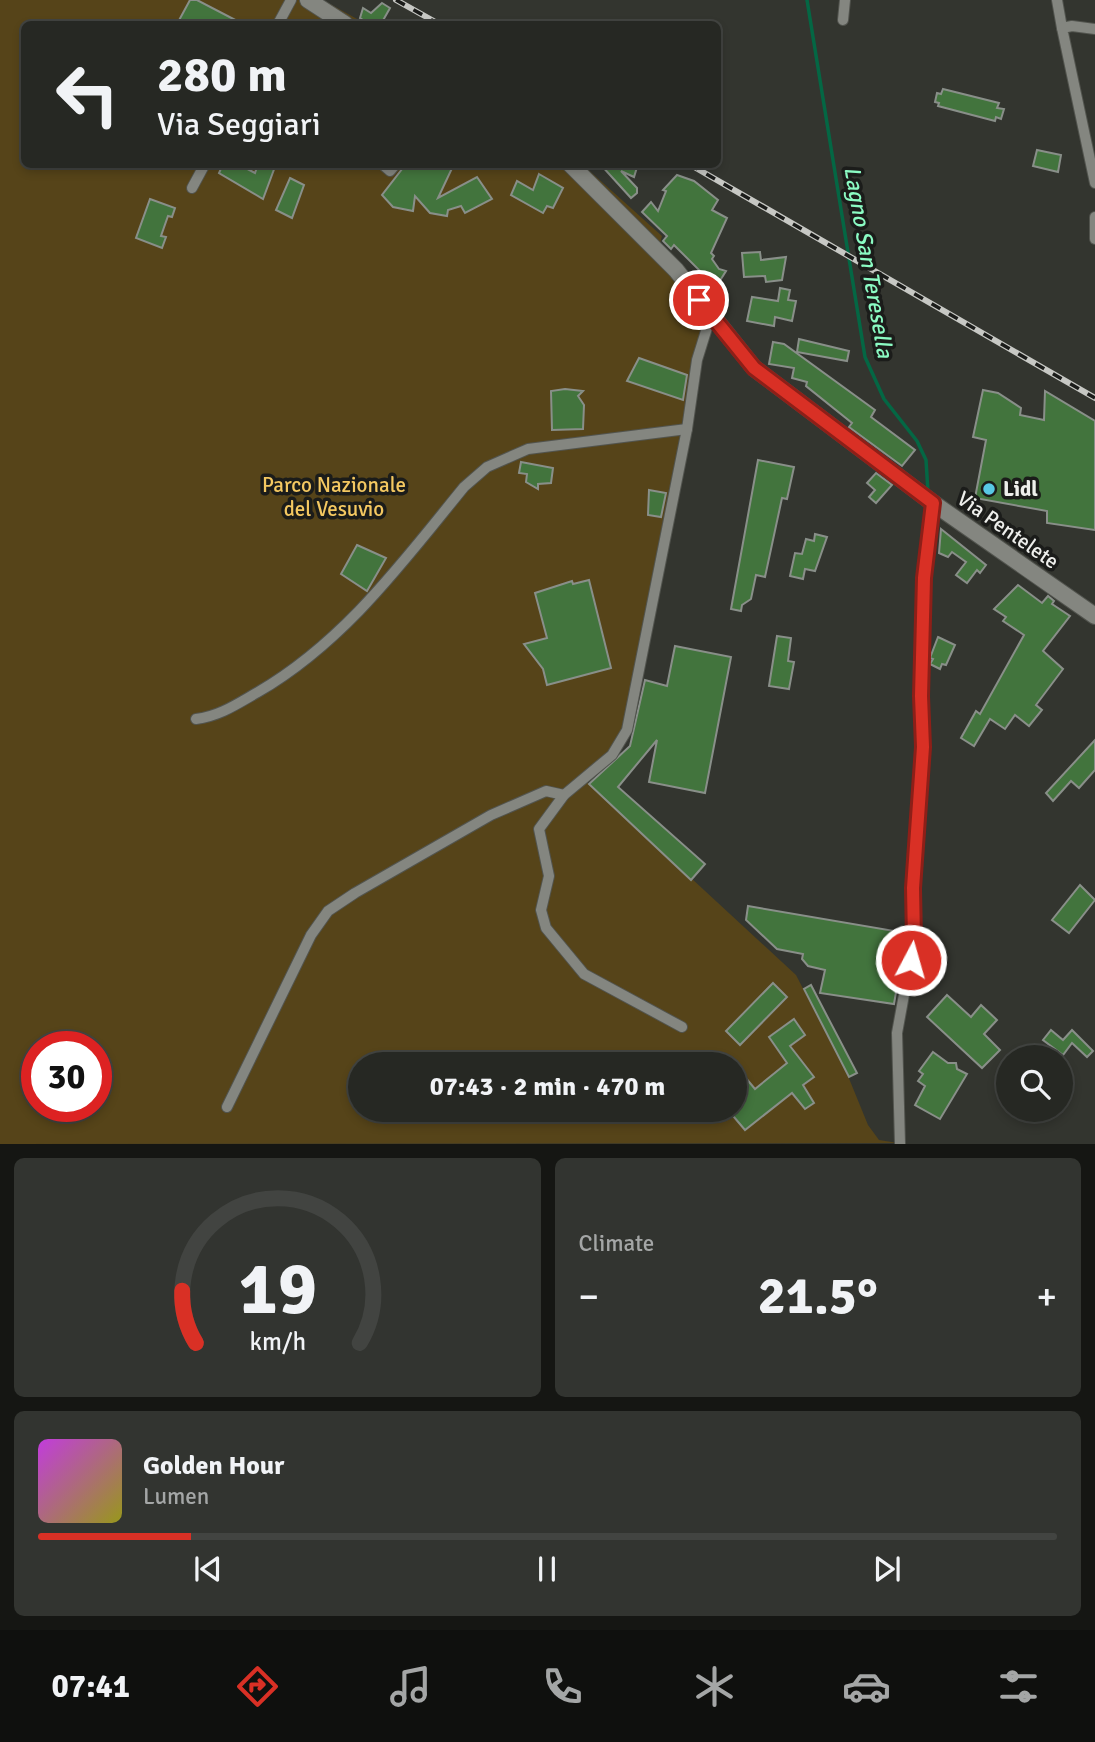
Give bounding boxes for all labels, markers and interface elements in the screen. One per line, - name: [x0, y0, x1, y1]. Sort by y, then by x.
- text: 280 m: [157, 45, 287, 105]
- icon: left: [42, 49, 133, 140]
- text: Via Seggiari: [157, 105, 321, 144]
- water label: Lagno San Teresella: [837, 164, 900, 361]
- pin: [669, 270, 729, 330]
- icon: arrive: [680, 281, 718, 319]
- park label: Parco Nazionale del Vesuvio: [262, 472, 406, 522]
- place label: Lidl: [1003, 476, 1038, 502]
- marker: Lidl: [981, 481, 997, 497]
- street label: Via Pentelete: [952, 485, 1064, 575]
- position arrow: [874, 923, 948, 997]
- speed limit sign: 30: [21, 1031, 112, 1122]
- map controls: [996, 1045, 1073, 1122]
- button: search: [996, 1045, 1073, 1122]
- text: 07:43 · 2 min · 470 m: [430, 1071, 665, 1103]
- text: Climate: [579, 1229, 654, 1258]
- text: 19: [238, 1246, 317, 1335]
- text: 21.5°: [758, 1264, 878, 1328]
- text: −: [579, 1273, 599, 1320]
- text: +: [1036, 1273, 1057, 1320]
- text: km/h: [249, 1326, 306, 1357]
- text: Golden Hour: [143, 1450, 284, 1482]
- text: Lumen: [143, 1482, 209, 1511]
- icon: previous: [189, 1550, 227, 1588]
- icon: pause: [528, 1550, 566, 1588]
- icon: next: [868, 1550, 906, 1588]
- icon: directions: [233, 1662, 282, 1711]
- icon: music: [386, 1662, 435, 1711]
- icon: phone: [538, 1662, 587, 1711]
- icon: climate: [690, 1662, 739, 1711]
- icon: car: [842, 1662, 891, 1711]
- icon: filters: [994, 1662, 1043, 1711]
- text: 07:41: [52, 1667, 130, 1706]

